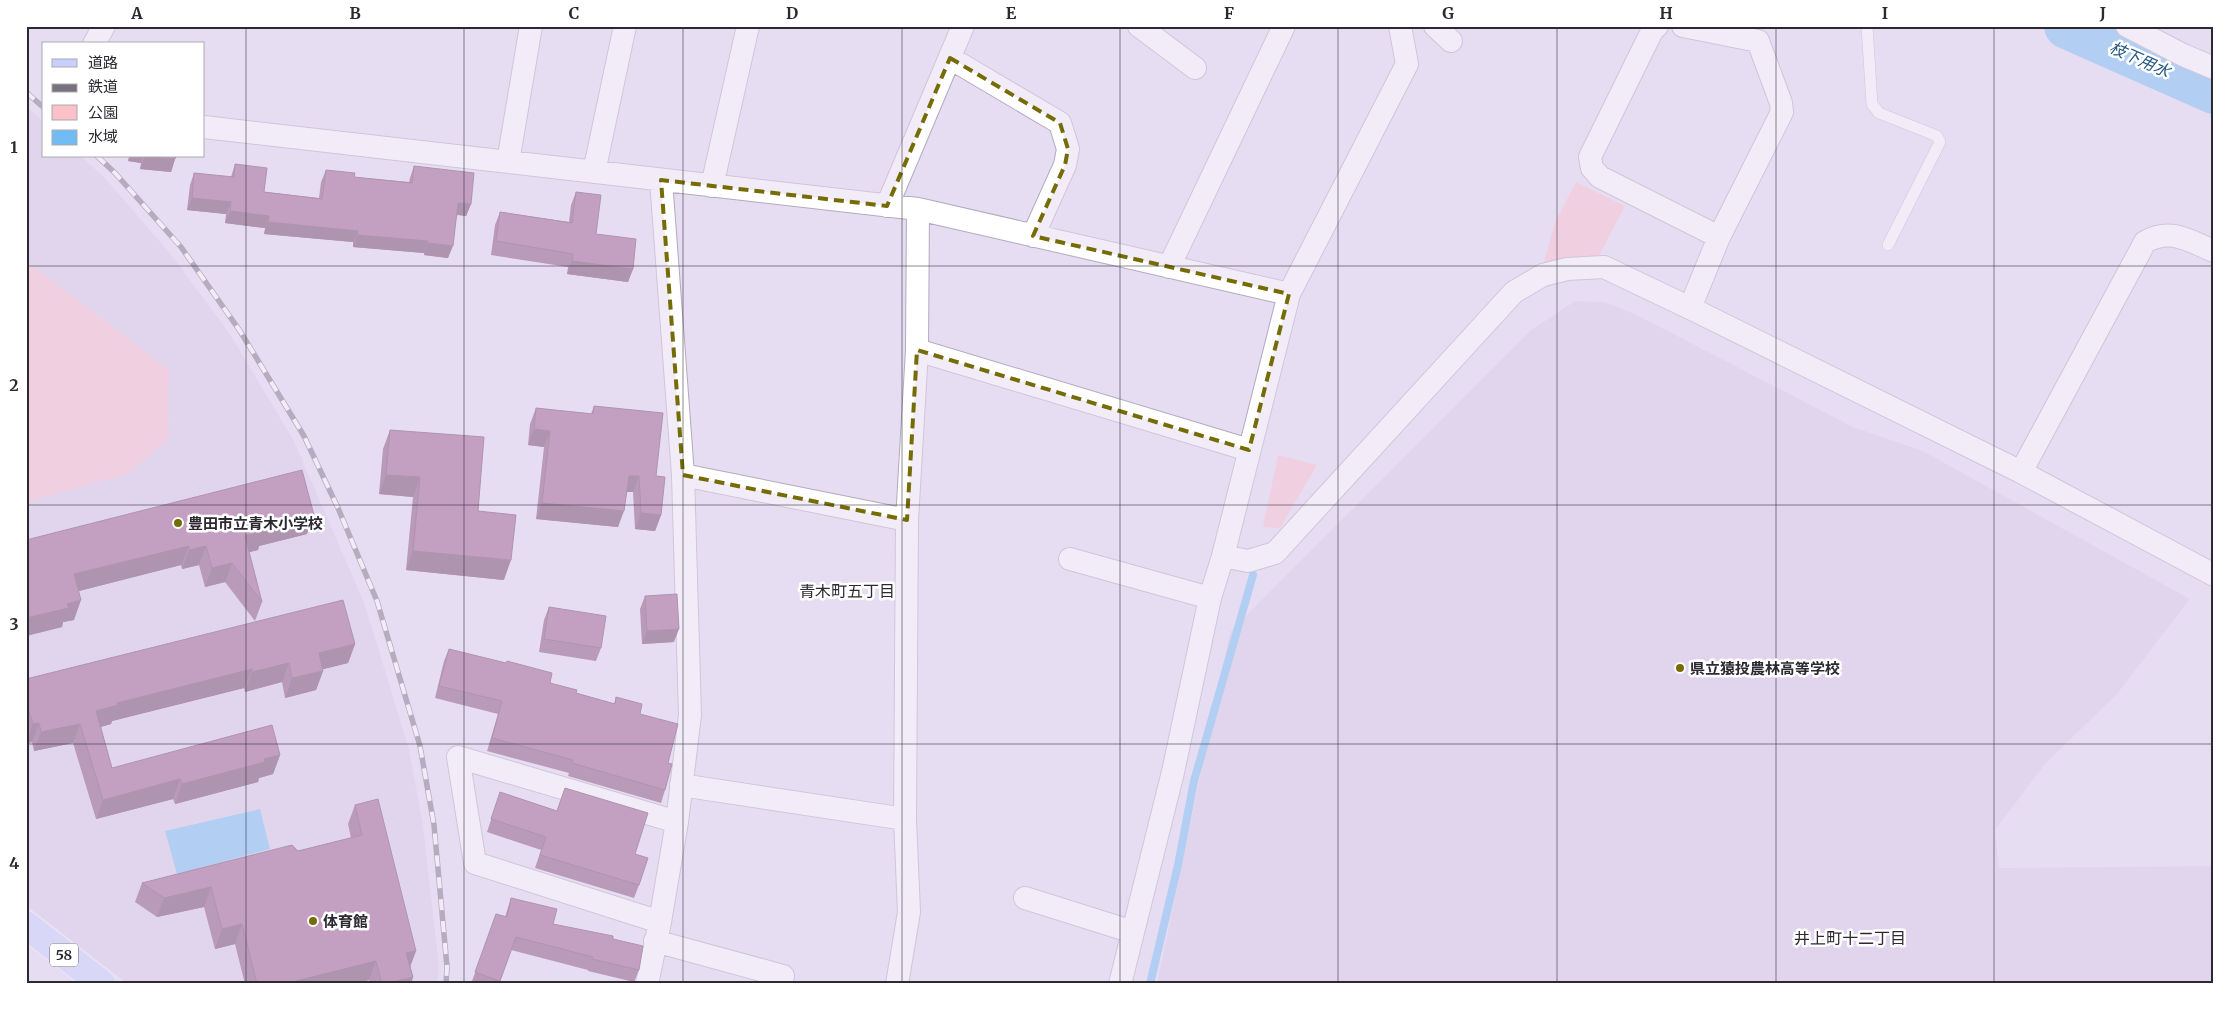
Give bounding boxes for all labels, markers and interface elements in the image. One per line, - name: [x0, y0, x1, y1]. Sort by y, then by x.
- text: A: [130, 3, 143, 23]
- text: B: [349, 3, 361, 23]
- text: C: [569, 3, 579, 23]
- text: D: [786, 3, 798, 23]
- text: E: [1006, 3, 1017, 23]
- text: F: [1224, 3, 1234, 23]
- text: G: [1442, 3, 1454, 23]
- text: H: [1659, 3, 1673, 23]
- text: I: [1882, 3, 1888, 23]
- text: J: [2099, 3, 2106, 23]
- water label: 枝下用水: [2107, 37, 2175, 82]
- legend: [42, 42, 205, 158]
- text: 道路: [88, 53, 118, 72]
- text: 鉄道: [88, 77, 118, 96]
- text: 公園: [88, 103, 118, 122]
- text: 水域: [88, 127, 118, 146]
- text: 1: [10, 137, 18, 157]
- text: 2: [9, 375, 19, 395]
- place label: 豊田市立青木小学校: [188, 514, 323, 533]
- marker: 豊田市立青木小学校: [172, 517, 184, 529]
- district label: 青木町五丁目: [799, 581, 895, 601]
- text: 3: [9, 614, 19, 634]
- place label: 県立猿投農林高等学校: [1690, 659, 1840, 678]
- marker: 県立猿投農林高等学校: [1674, 662, 1686, 674]
- text: 4: [9, 853, 19, 873]
- place label: 体育館: [323, 912, 368, 931]
- marker: 体育館: [307, 915, 319, 927]
- district label: 井上町十二丁目: [1794, 928, 1906, 948]
- road number: 58: [50, 944, 78, 966]

